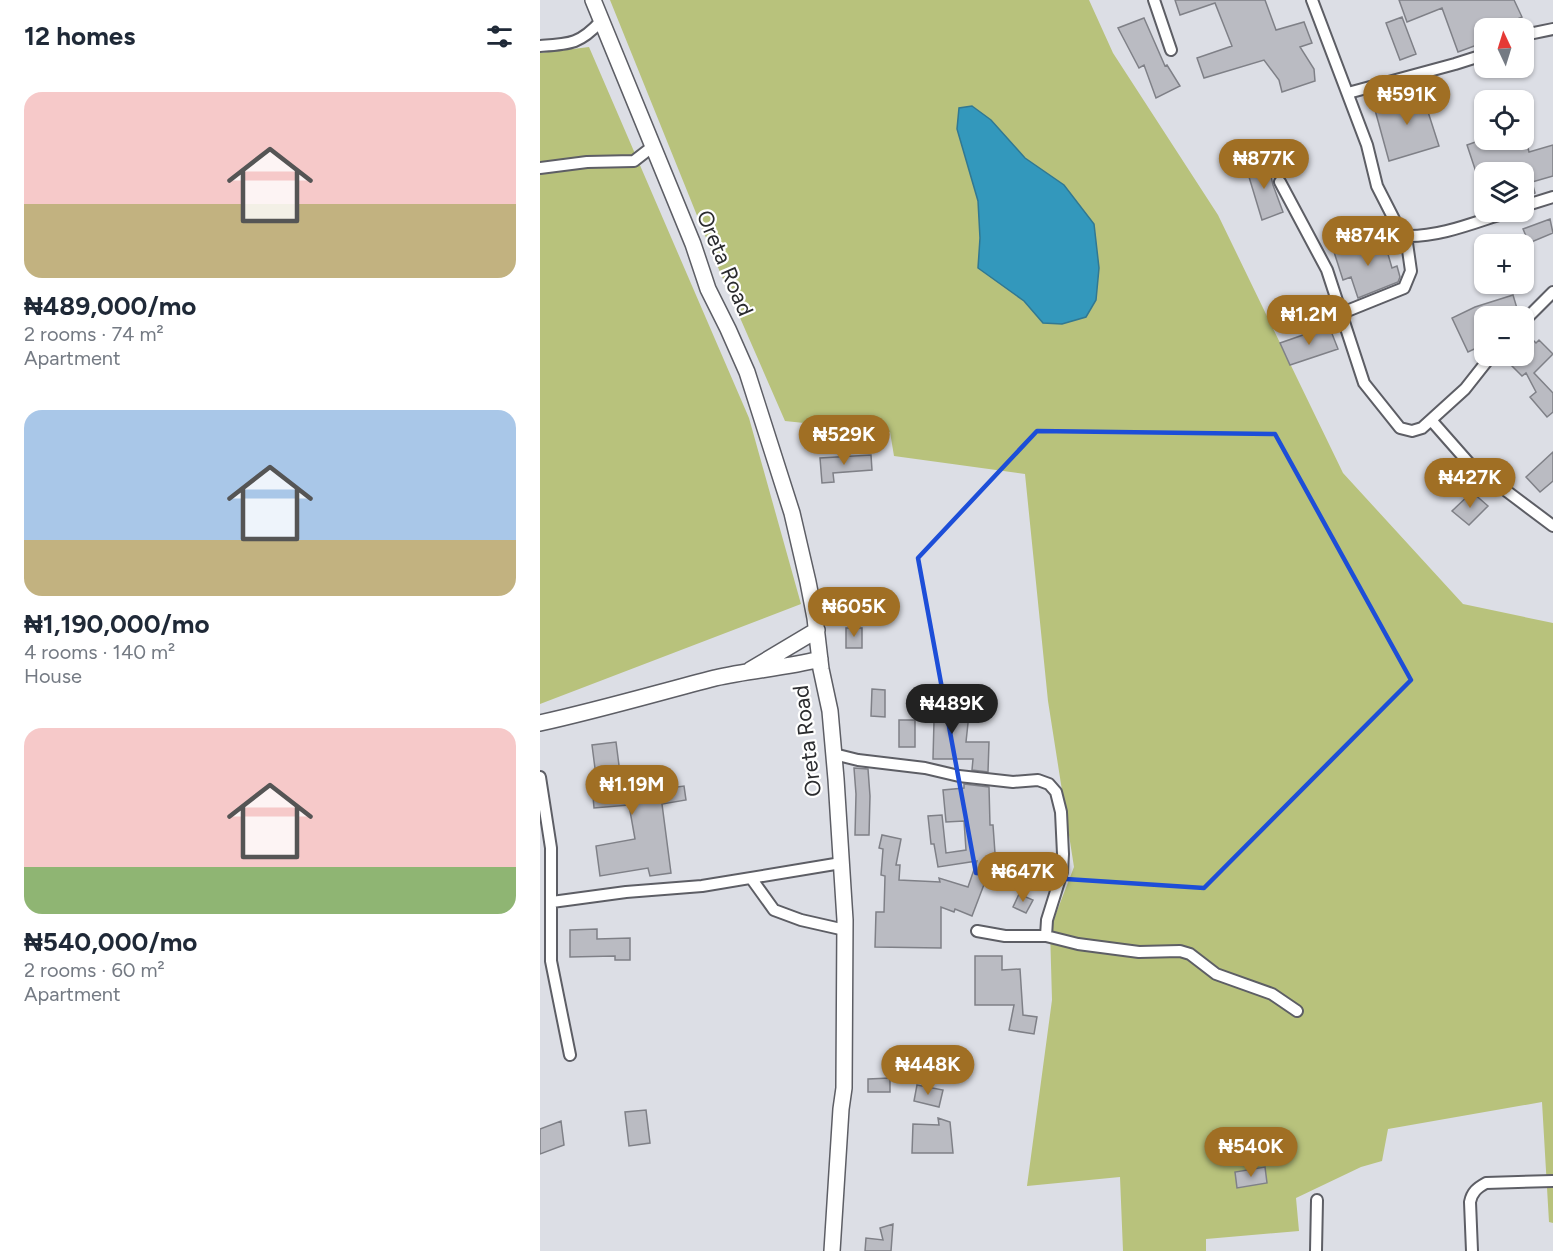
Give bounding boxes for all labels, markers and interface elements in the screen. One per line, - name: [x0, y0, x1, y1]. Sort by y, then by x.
- north arrow: [1474, 18, 1534, 78]
- map controls: [1474, 18, 1534, 366]
- text: 12 homes: [24, 20, 135, 52]
- icon: filters: [483, 20, 516, 53]
- pin: ₦591K: [1365, 75, 1449, 126]
- text: ₦591K: [1377, 82, 1437, 106]
- button: locate: [1474, 90, 1534, 150]
- icon: home: [216, 131, 324, 239]
- pin: ₦877K: [1222, 139, 1306, 190]
- text: ₦877K: [1233, 146, 1295, 170]
- button: layers: [1474, 162, 1534, 222]
- street label: Oreta Road: [691, 206, 759, 320]
- pin: ₦874K: [1326, 216, 1410, 267]
- text: ₦874K: [1336, 223, 1400, 247]
- button: +: [1474, 234, 1534, 294]
- text: ₦489,000/mo: [24, 290, 196, 322]
- pin: ₦1.2M: [1267, 295, 1351, 346]
- text: ₦1.2M: [1281, 302, 1337, 326]
- button: −: [1474, 306, 1534, 366]
- text: 2 rooms · 74 m²: [24, 322, 164, 346]
- text: Apartment: [24, 346, 121, 370]
- pin: ₦529K: [802, 415, 886, 466]
- text: ₦529K: [813, 422, 875, 446]
- icon: home: [216, 449, 324, 557]
- pin: ₦427K: [1428, 458, 1512, 509]
- text: ₦427K: [1438, 465, 1502, 489]
- pin: ₦605K: [812, 587, 896, 638]
- text: ₦605K: [822, 594, 886, 618]
- text: ₦1,190,000/mo: [24, 608, 210, 640]
- text: 4 rooms · 140 m²: [24, 640, 175, 664]
- text: House: [24, 664, 82, 688]
- street label: Oreta Road: [787, 684, 827, 798]
- pin: ₦489K: [910, 684, 994, 735]
- text: ₦489K: [920, 691, 984, 715]
- pin: ₦1.19M: [583, 765, 681, 816]
- icon: home: [216, 767, 324, 875]
- text: ₦1.19M: [599, 772, 665, 796]
- pin: ₦647K: [981, 852, 1065, 903]
- text: ₦647K: [991, 859, 1055, 883]
- text: ₦540,000/mo: [24, 926, 197, 958]
- text: 2 rooms · 60 m²: [24, 958, 165, 982]
- text: Apartment: [24, 982, 121, 1006]
- pin: ₦448K: [886, 1045, 970, 1096]
- text: ₦448K: [895, 1052, 961, 1076]
- pin: ₦540K: [1209, 1127, 1293, 1178]
- text: ₦540K: [1218, 1134, 1284, 1158]

